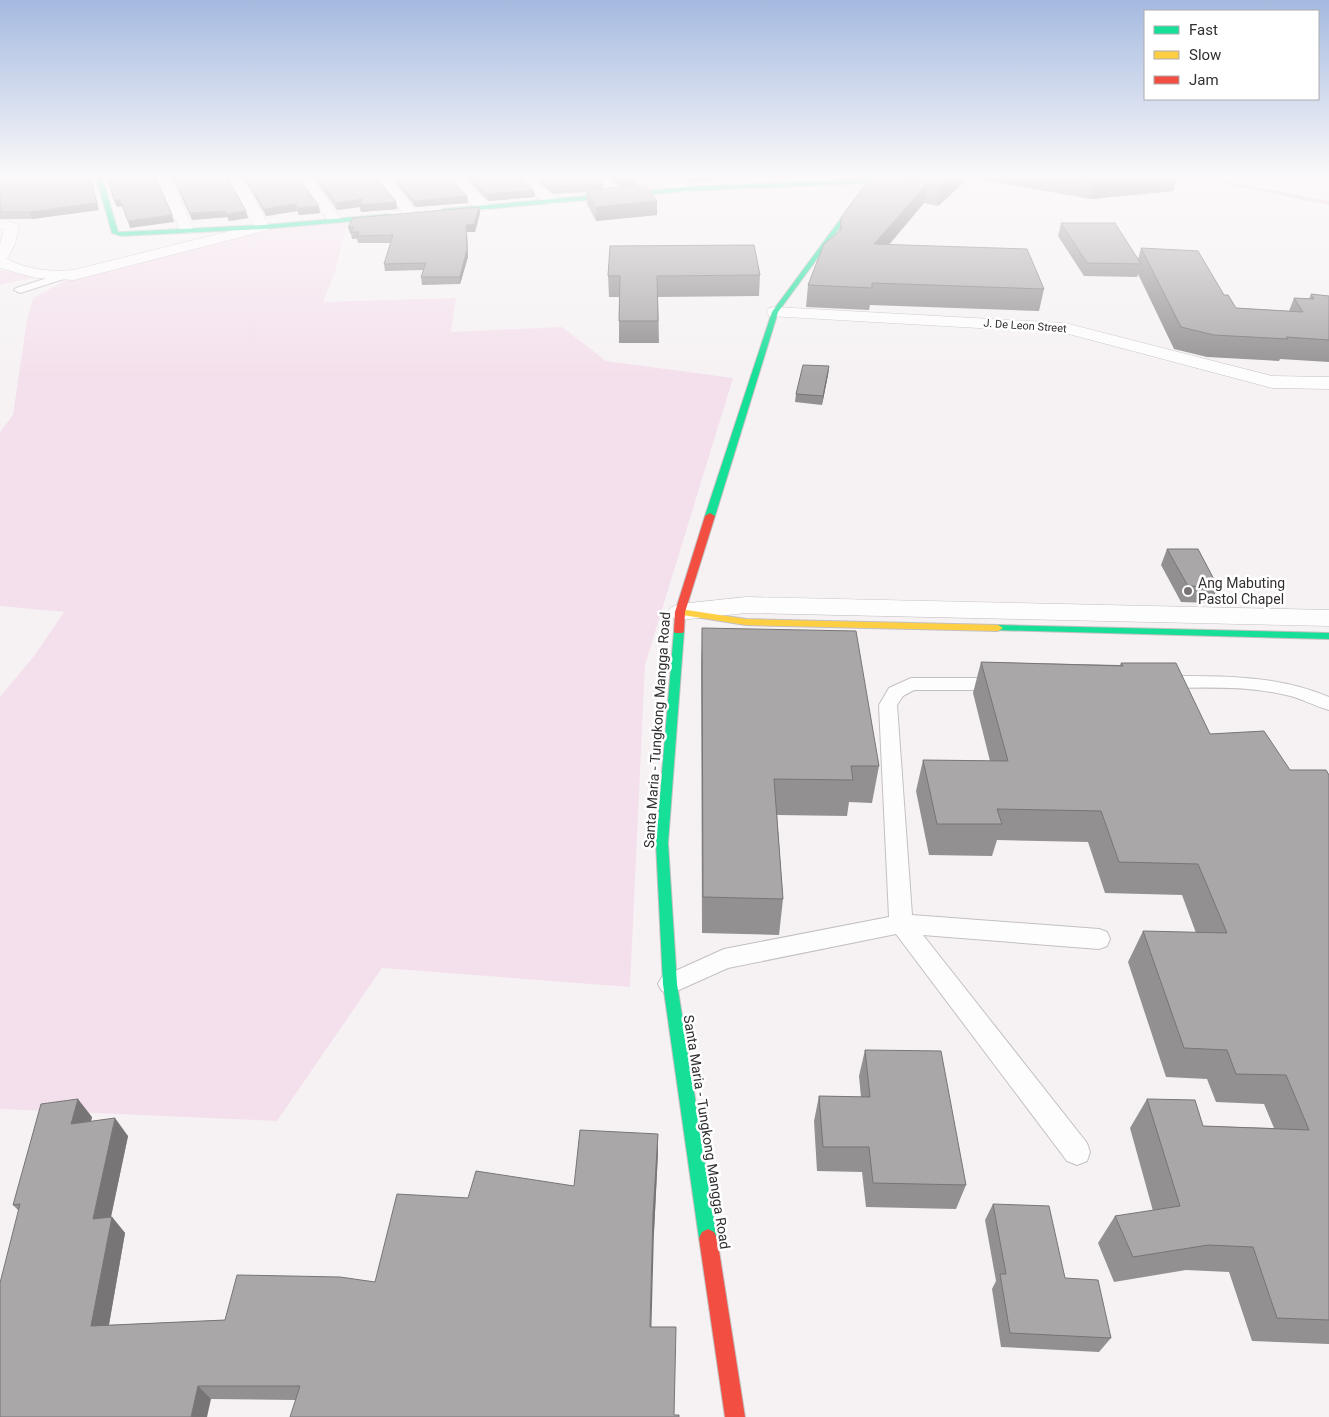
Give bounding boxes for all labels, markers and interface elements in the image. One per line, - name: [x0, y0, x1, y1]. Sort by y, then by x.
- legend: [1144, 10, 1319, 100]
- text: Fast: [1189, 21, 1218, 39]
- text: Slow: [1189, 46, 1221, 64]
- text: Jam: [1189, 71, 1219, 89]
- street label: J. De Leon Street: [983, 317, 1067, 335]
- place label: Ang Mabuting Pastol Chapel: [1198, 575, 1285, 607]
- marker: Ang Mabuting Pastol Chapel: [1182, 585, 1194, 597]
- street label: Santa Maria - Tungkong Mangga Road: [641, 611, 673, 849]
- street label: Santa Maria - Tungkong Mangga Road: [681, 1014, 733, 1250]

